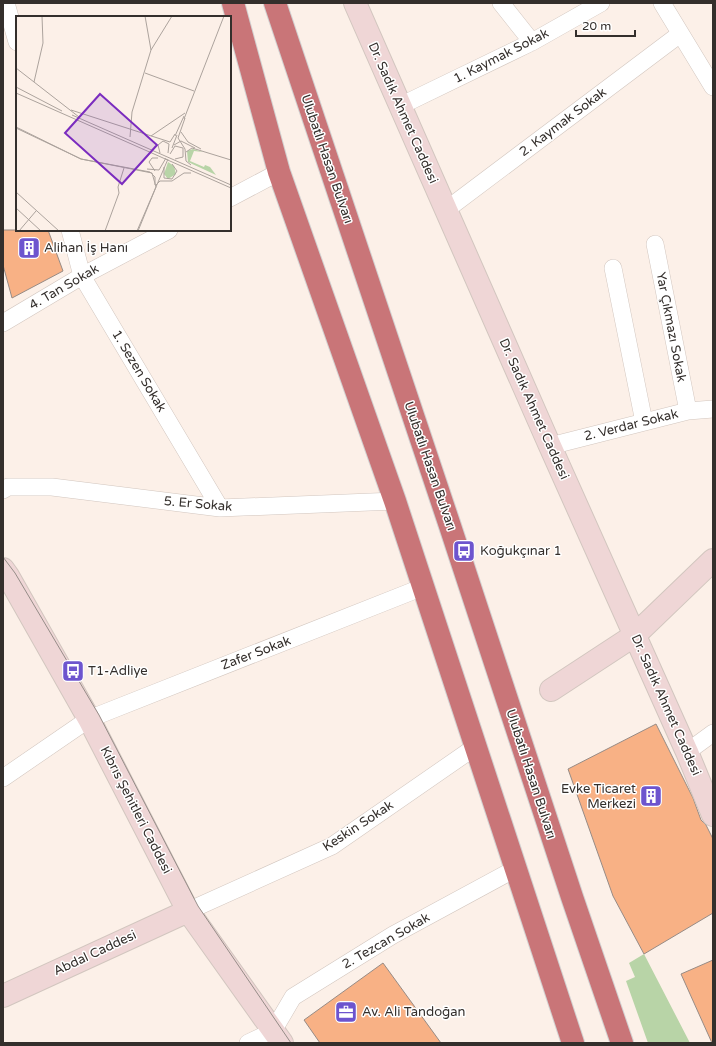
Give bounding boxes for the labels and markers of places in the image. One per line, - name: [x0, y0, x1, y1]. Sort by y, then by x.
- building icon: Alihan İş Hanı: [16, 235, 42, 261]
- place label: Alihan İş Hanı: [44, 240, 128, 256]
- bus stop icon: Koğukçınar 1: [451, 538, 477, 564]
- place label: Koğukçınar 1: [480, 543, 562, 559]
- bus stop icon: T1-Adliye: [60, 658, 86, 684]
- place label: T1-Adliye: [88, 663, 148, 679]
- place label: Evke Ticaret Merkezi: [561, 781, 636, 812]
- building icon: Evke Ticaret Merkezi: [638, 783, 664, 809]
- office icon: Av. Ali Tandoğan: [333, 999, 359, 1025]
- place label: Av. Ali Tandoğan: [362, 1004, 465, 1020]

